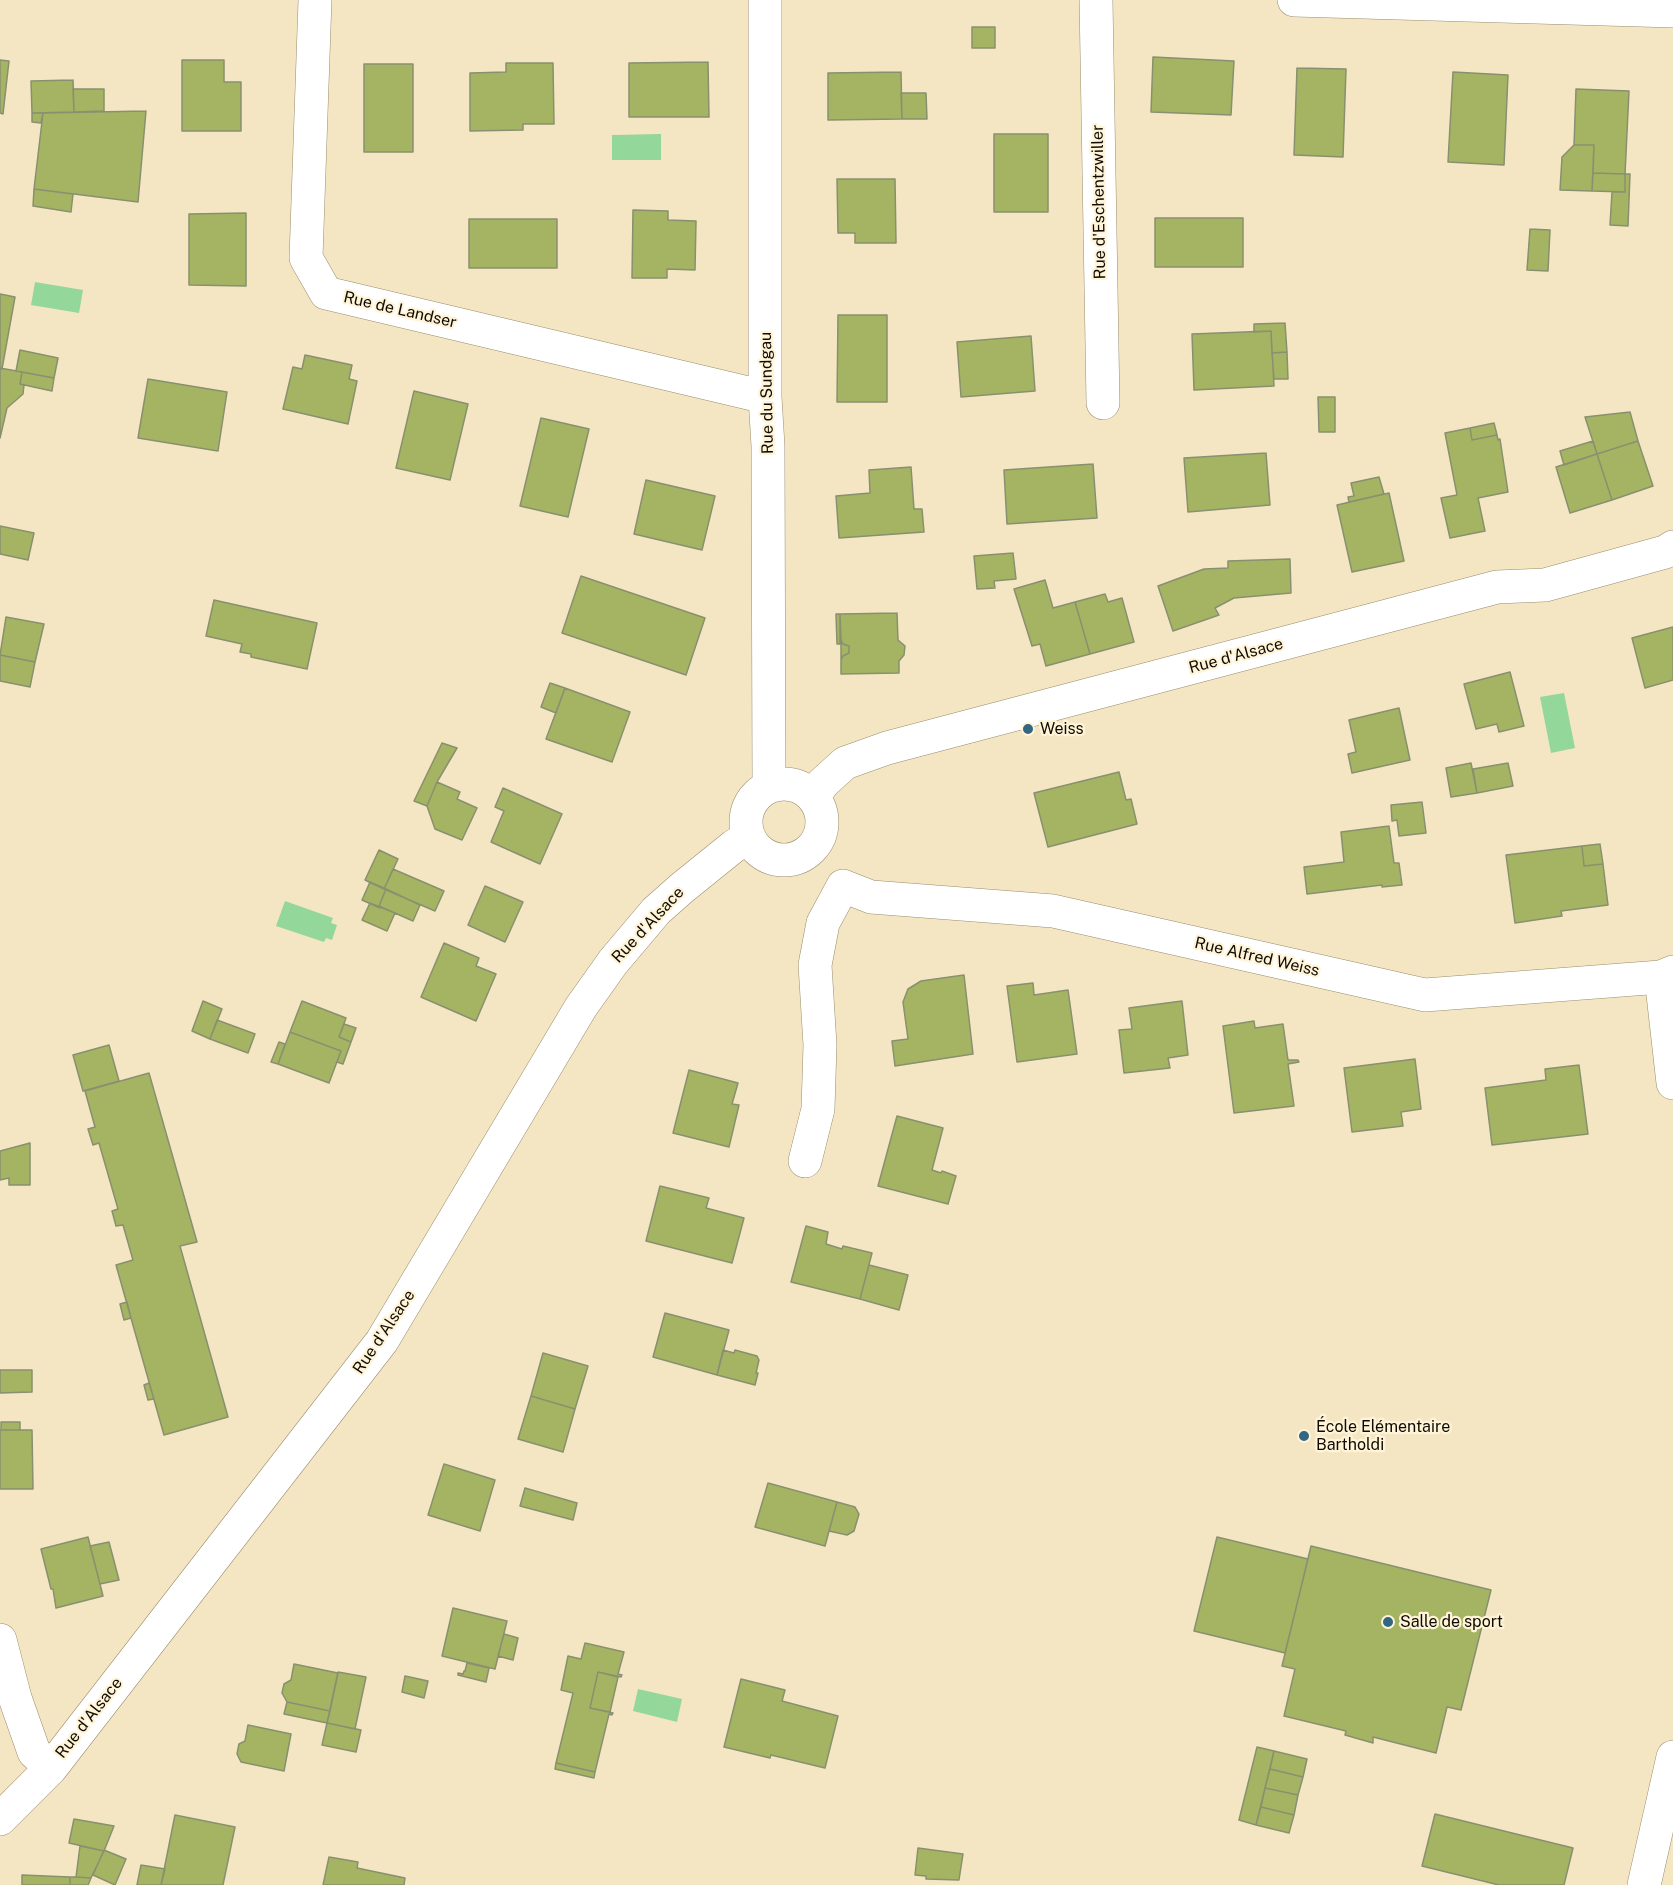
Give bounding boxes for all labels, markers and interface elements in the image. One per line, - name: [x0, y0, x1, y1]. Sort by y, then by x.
- street label: Rue d'Eschentzwiller: [1088, 125, 1110, 279]
- street label: Rue de Landser: [342, 288, 458, 332]
- street label: Rue du Sundgau: [756, 332, 778, 454]
- street label: Rue d'Alsace: [1187, 634, 1285, 678]
- place label: Weiss: [1040, 719, 1084, 739]
- marker: Weiss: [1021, 722, 1035, 736]
- street label: Rue d'Alsace: [608, 883, 688, 967]
- street label: Rue Alfred Weiss: [1193, 933, 1321, 981]
- street label: Rue d'Alsace: [349, 1286, 419, 1378]
- place label: École Elémentaire Bartholdi: [1316, 1417, 1450, 1455]
- marker: École Elémentaire Bartholdi: [1297, 1429, 1311, 1443]
- place label: Salle de sport: [1400, 1612, 1503, 1632]
- marker: Salle de sport: [1381, 1615, 1395, 1629]
- street label: Rue d'Alsace: [52, 1674, 126, 1762]

